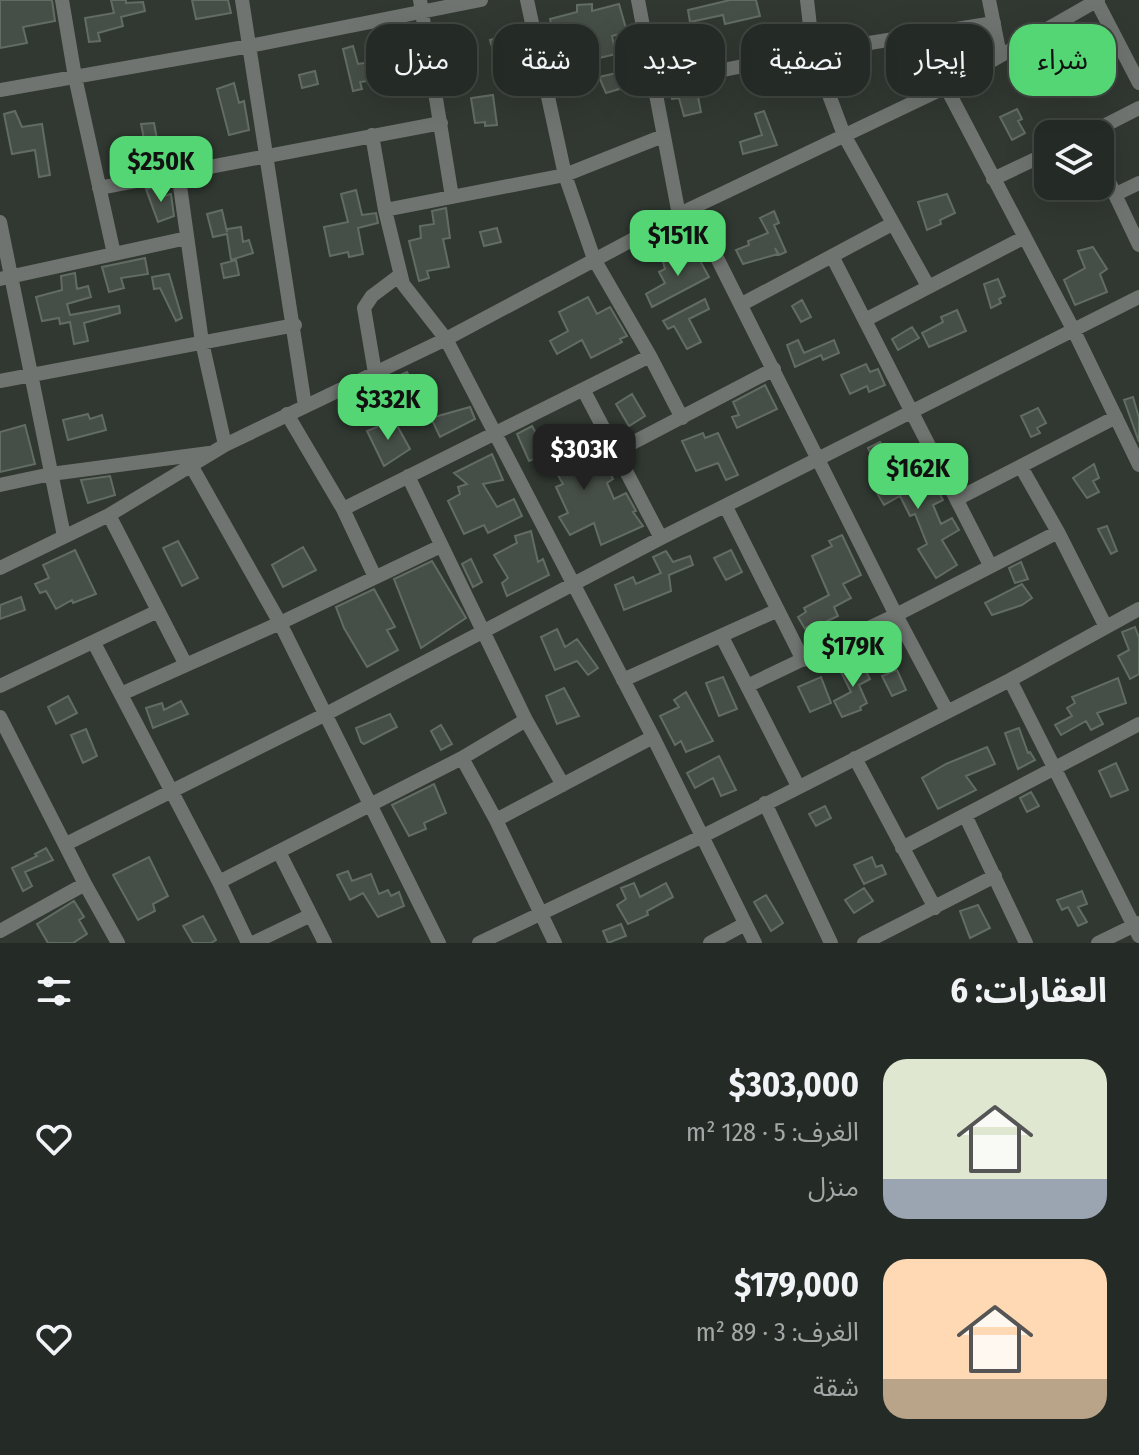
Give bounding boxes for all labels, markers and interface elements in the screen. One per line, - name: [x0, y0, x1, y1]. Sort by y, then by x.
- chip: منزل: [366, 24, 477, 96]
- chip: شقة: [493, 24, 599, 96]
- chip: جديد: [615, 24, 725, 96]
- chip: تصفية: [741, 24, 870, 96]
- chip: إيجار: [886, 24, 993, 96]
- chip: شراء: [1009, 24, 1116, 96]
- map controls: [1034, 120, 1114, 200]
- button: layers: [1034, 120, 1114, 200]
- pin: $250K: [105, 136, 217, 204]
- text: $250K: [128, 146, 194, 177]
- pin: $151K: [622, 210, 734, 278]
- text: $151K: [648, 220, 708, 251]
- pin: $332K: [332, 374, 444, 442]
- text: $332K: [356, 384, 420, 415]
- pin: $303K: [528, 424, 640, 492]
- text: $303K: [551, 434, 617, 465]
- pin: $162K: [862, 443, 974, 511]
- text: $162K: [886, 453, 950, 484]
- pin: $179K: [797, 621, 909, 689]
- text: $179K: [822, 631, 884, 662]
- icon: filters: [32, 969, 76, 1013]
- text: العقارات: 6: [950, 970, 1107, 1011]
- text: $303,000: [729, 1064, 859, 1105]
- icon: home: [947, 1091, 1043, 1187]
- icon: heart: [32, 1117, 76, 1161]
- text: الغرف: 5 · 128 m²: [686, 1117, 859, 1148]
- text: منزل: [808, 1172, 859, 1203]
- text: $179,000: [734, 1264, 859, 1305]
- icon: home: [947, 1291, 1043, 1387]
- icon: heart: [32, 1317, 76, 1361]
- text: الغرف: 3 · 89 m²: [696, 1317, 859, 1348]
- text: شقة: [813, 1372, 859, 1403]

